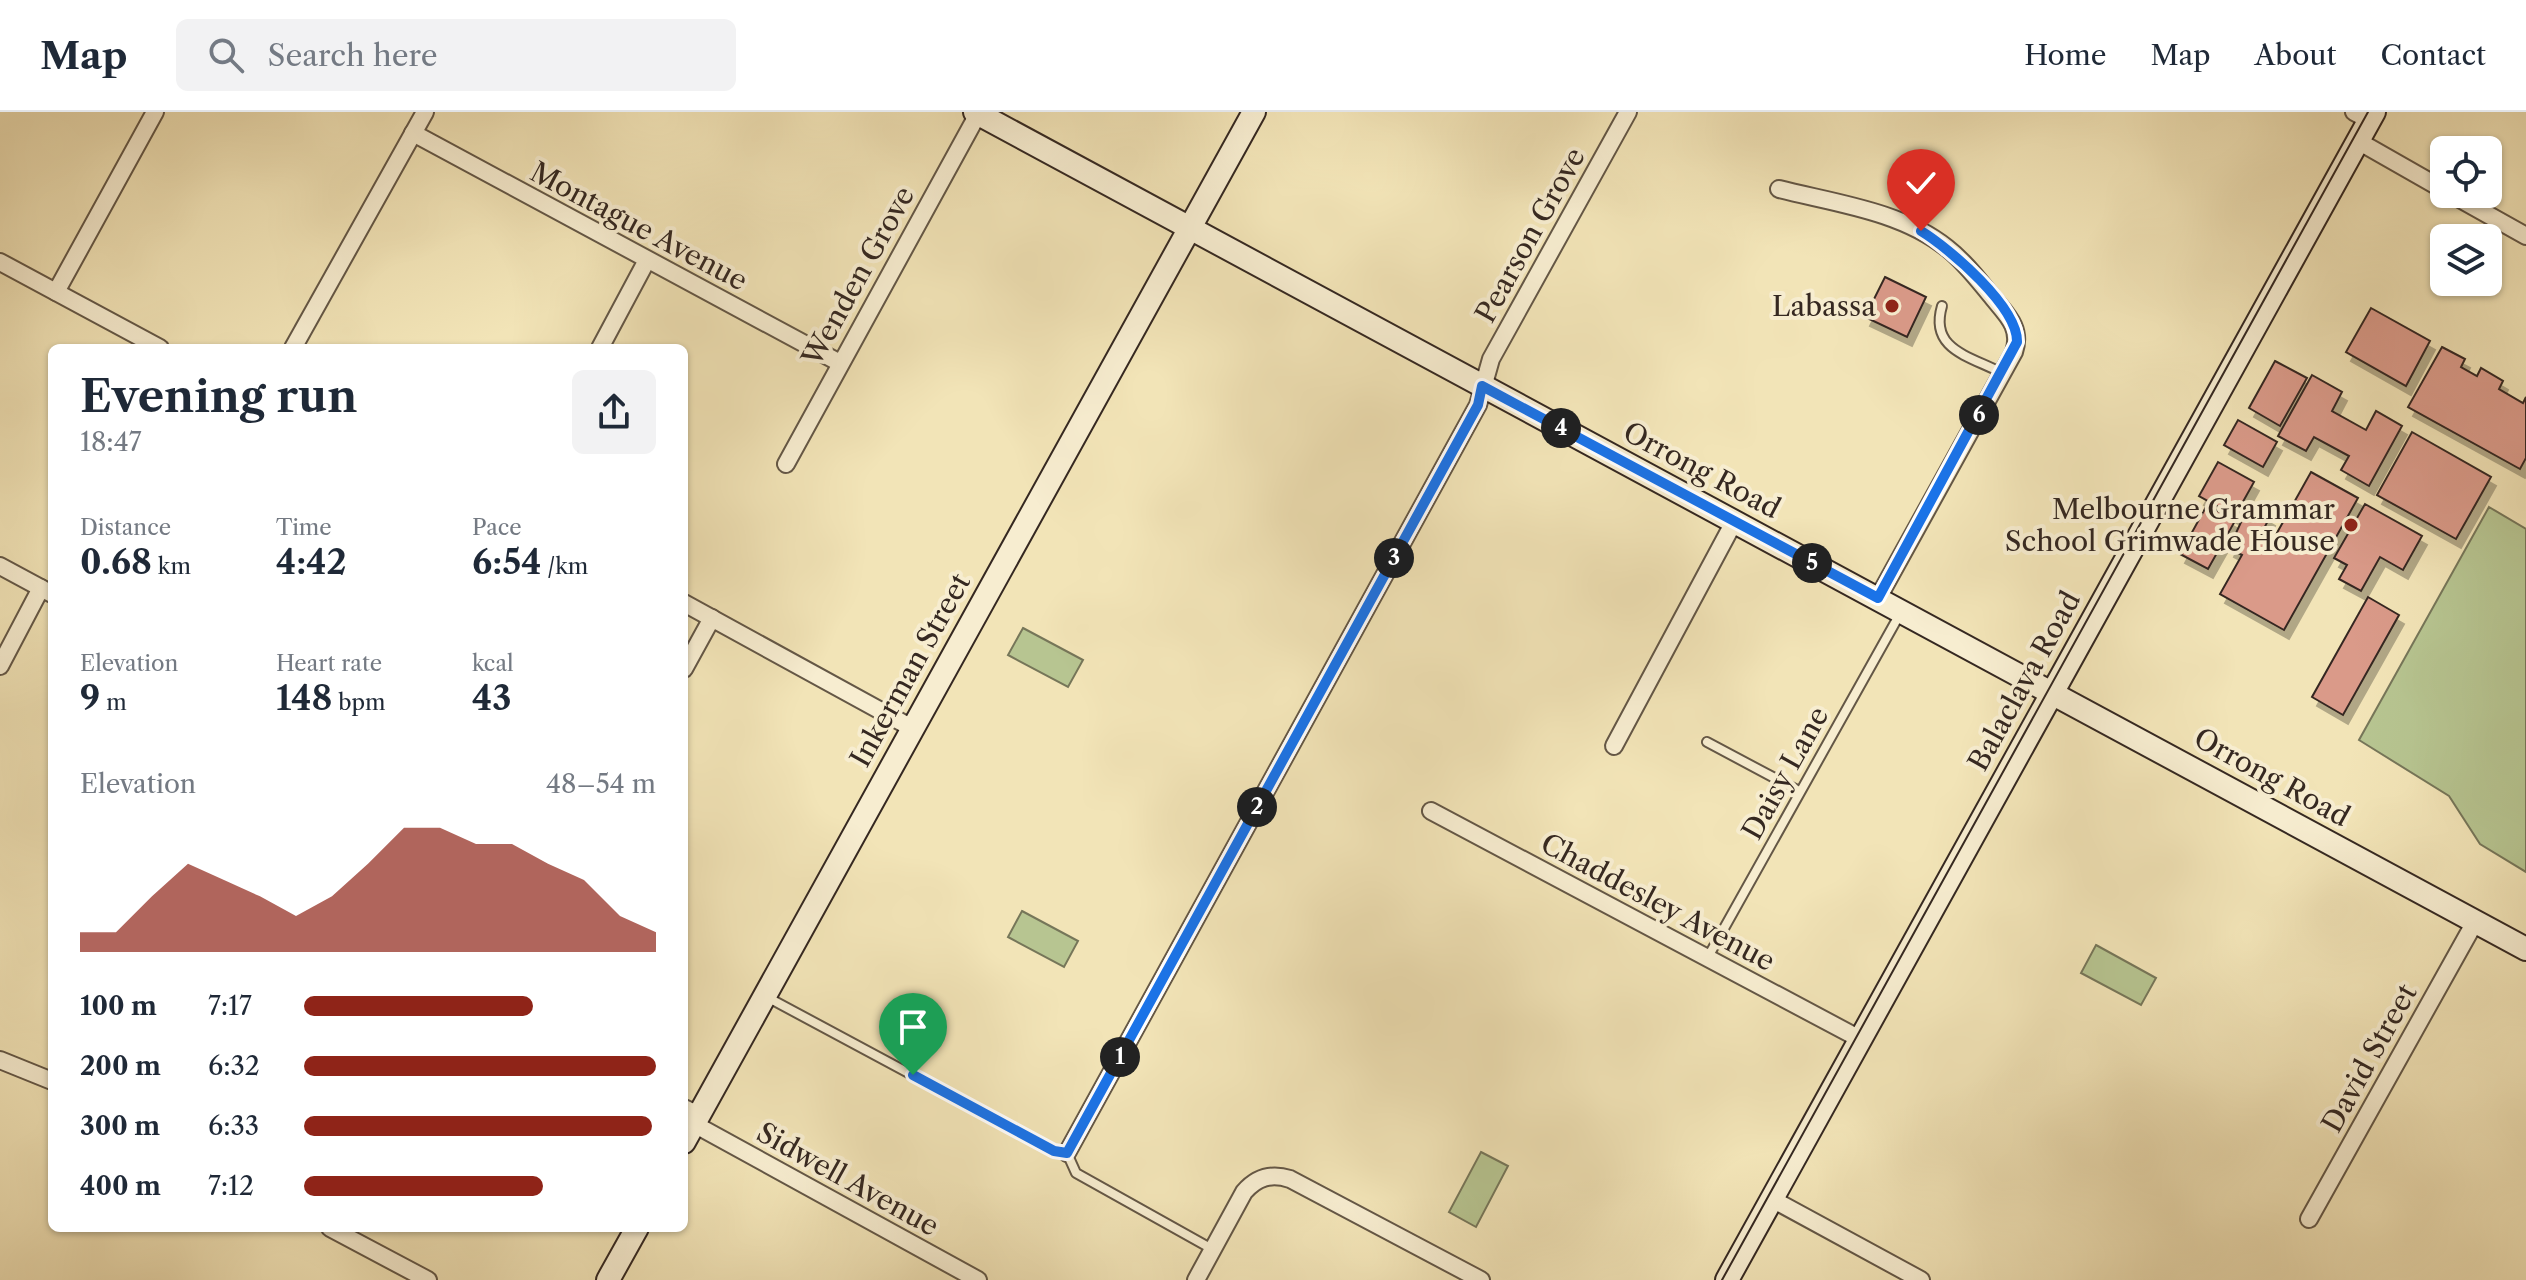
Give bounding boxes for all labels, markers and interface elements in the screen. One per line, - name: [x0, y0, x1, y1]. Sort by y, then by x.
- search box: [176, 19, 736, 91]
- text: Map: [40, 32, 128, 79]
- icon: search: [204, 33, 248, 77]
- text: Search here: [268, 37, 438, 74]
- text: Home: [2024, 38, 2106, 72]
- text: Map: [2150, 38, 2210, 72]
- text: About: [2254, 38, 2336, 72]
- text: Contact: [2380, 38, 2486, 72]
- map controls: [2430, 136, 2502, 296]
- button: locate: [2430, 136, 2502, 208]
- street label: Pearson Grove: [1468, 142, 1592, 328]
- pin: [1887, 149, 1955, 231]
- street label: Montague Avenue: [525, 155, 753, 297]
- icon: check: [1899, 161, 1943, 205]
- street label: Wenden Grove: [794, 180, 921, 372]
- button: layers: [2430, 224, 2502, 296]
- place label: Labassa: [1772, 289, 1876, 323]
- marker: Labassa: [1883, 297, 1901, 315]
- text: Evening run: [80, 369, 357, 423]
- button: share: [572, 370, 656, 454]
- pin: 6: [1959, 395, 1999, 435]
- text: 6: [1972, 401, 1986, 428]
- pin: 4: [1541, 408, 1581, 448]
- text: 4: [1554, 414, 1568, 441]
- street label: Orrong Road: [1618, 414, 1786, 526]
- text: 18:47: [80, 426, 141, 458]
- place label: Melbourne Grammar School Grimwade House: [2005, 492, 2335, 558]
- text: Distance: [80, 514, 171, 541]
- text: Time: [276, 514, 332, 541]
- text: Pace: [472, 514, 522, 541]
- marker: Melbourne Grammar School Grimwade House: [2342, 516, 2360, 534]
- pin: 3: [1374, 538, 1414, 578]
- text: 0.68: [80, 541, 152, 583]
- text: 4:42: [276, 541, 346, 583]
- text: 6:54: [472, 541, 541, 583]
- pin: 5: [1792, 543, 1832, 583]
- text: 3: [1388, 544, 1400, 571]
- text: 5: [1806, 549, 1818, 576]
- text: km: [152, 553, 191, 580]
- text: /km: [541, 553, 588, 580]
- street label: Inkerman Street: [843, 567, 977, 773]
- street label: Balaclava Road: [1961, 585, 2087, 777]
- text: Elevation: [80, 650, 178, 677]
- text: Heart rate: [276, 650, 382, 677]
- text: kcal: [472, 650, 514, 677]
- text: 9: [80, 677, 100, 719]
- text: 148: [276, 677, 332, 719]
- text: 43: [472, 677, 511, 719]
- text: m: [100, 689, 127, 716]
- text: bpm: [332, 689, 386, 716]
- street label: Daisy Lane: [1735, 701, 1835, 845]
- street label: Orrong Road: [2188, 720, 2356, 834]
- text: Elevation: [80, 768, 196, 800]
- text: 48–54 m: [546, 768, 656, 800]
- pin: 2: [1237, 787, 1277, 827]
- text: 2: [1251, 793, 1264, 820]
- street label: Chaddesley Avenue: [1535, 826, 1781, 978]
- street label: David Street: [2314, 978, 2424, 1138]
- text: 100 m: [80, 990, 157, 1022]
- text: 7:17: [208, 990, 252, 1022]
- pin: [879, 993, 947, 1075]
- icon: arrive: [891, 1005, 935, 1049]
- pin: 1: [1100, 1037, 1140, 1077]
- text: 1: [1115, 1043, 1125, 1070]
- text: 200 m: [80, 1050, 161, 1082]
- text: 6:32: [208, 1050, 260, 1082]
- text: 300 m: [80, 1110, 160, 1142]
- text: 6:33: [208, 1110, 259, 1142]
- street label: Sidwell Avenue: [751, 1115, 945, 1243]
- text: 400 m: [80, 1170, 161, 1202]
- text: 7:12: [208, 1170, 254, 1202]

